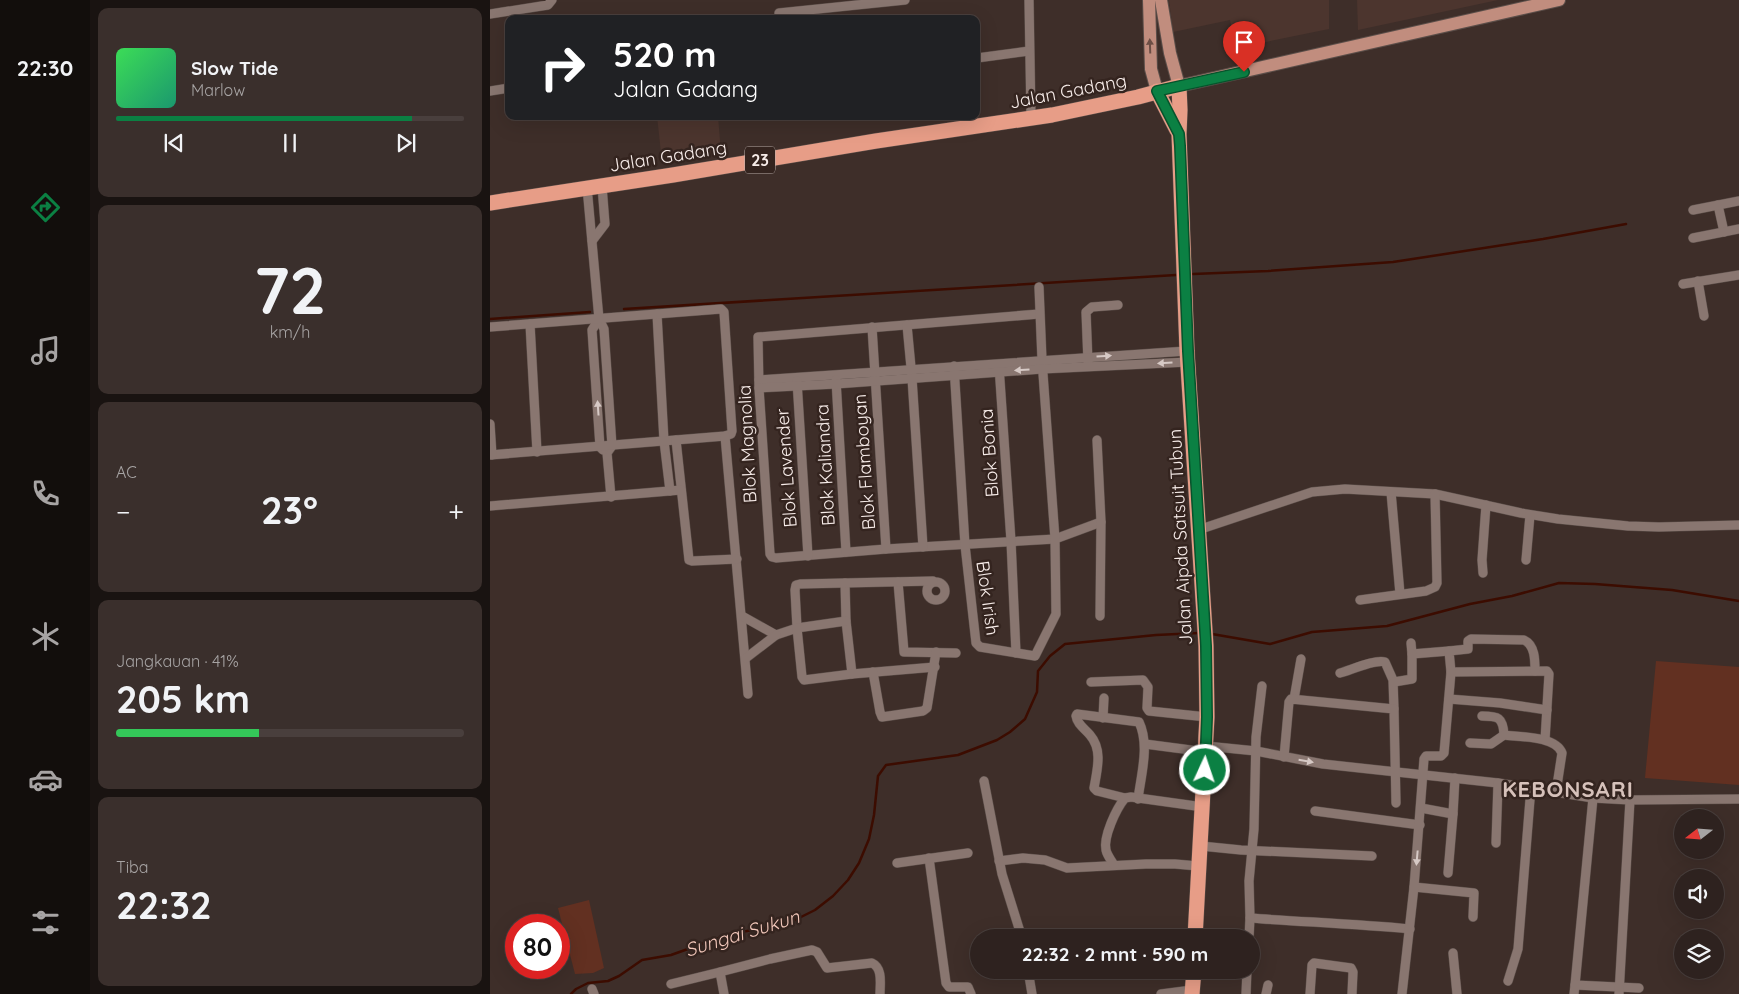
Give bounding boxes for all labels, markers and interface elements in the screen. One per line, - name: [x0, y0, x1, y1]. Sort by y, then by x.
- pin: [1223, 21, 1265, 72]
- icon: arrive: [1230, 28, 1258, 56]
- text: 520 m: [613, 32, 717, 76]
- icon: right: [530, 35, 595, 100]
- one-way arrow: [1146, 38, 1154, 54]
- text: 22:30: [17, 54, 73, 82]
- text: Slow Tide: [191, 56, 279, 80]
- street label: Jalan Gadang: [1008, 68, 1128, 114]
- text: Jalan Gadang: [613, 75, 758, 103]
- text: Marlow: [191, 80, 245, 100]
- icon: previous: [160, 129, 188, 157]
- icon: pause: [276, 129, 304, 157]
- icon: next: [392, 129, 420, 157]
- street label: Jalan Gadang: [608, 135, 728, 177]
- road number: 23: [745, 146, 775, 174]
- icon: directions: [28, 190, 63, 225]
- text: 72: [254, 249, 326, 330]
- text: km/h: [270, 322, 310, 342]
- icon: music: [28, 333, 63, 368]
- one-way arrow: [1097, 352, 1113, 360]
- one-way arrow: [1156, 360, 1172, 368]
- one-way arrow: [1014, 366, 1030, 374]
- street label: Blok Magnolia: [732, 384, 762, 504]
- street label: Blok Flamboyan: [848, 393, 880, 531]
- one-way arrow: [593, 399, 601, 415]
- street label: Blok Kaliandra: [810, 404, 840, 526]
- street label: Blok Lavender: [770, 408, 802, 528]
- street label: Blok Bonia: [974, 408, 1004, 498]
- street label: Jalan Aipda Satsuit Tubun: [1163, 428, 1197, 646]
- text: AC: [116, 462, 137, 482]
- icon: phone: [28, 476, 63, 511]
- text: 23°: [261, 486, 318, 534]
- text: −: [116, 494, 131, 529]
- text: +: [448, 494, 464, 529]
- street label: Blok Irish: [971, 559, 1005, 637]
- icon: climate: [28, 619, 63, 654]
- text: Jangkauan · 41%: [116, 651, 239, 671]
- text: 205 km: [116, 675, 250, 723]
- position arrow: [1178, 743, 1230, 795]
- one-way arrow: [1298, 757, 1314, 765]
- icon: car: [28, 762, 63, 797]
- district label: KEBONSARI: [1502, 775, 1634, 803]
- north arrow: [1674, 809, 1724, 859]
- map controls: [1674, 809, 1724, 979]
- one-way arrow: [1413, 850, 1421, 866]
- text: Tiba: [116, 857, 148, 877]
- button: sound: [1674, 869, 1724, 919]
- text: 22:32: [116, 881, 212, 929]
- water label: Sungai Sukun: [682, 904, 803, 962]
- icon: filters: [28, 905, 63, 940]
- speed limit sign: 80: [505, 914, 570, 979]
- button: layers: [1674, 929, 1724, 979]
- text: 22:32 · 2 mnt · 590 m: [1022, 942, 1208, 966]

